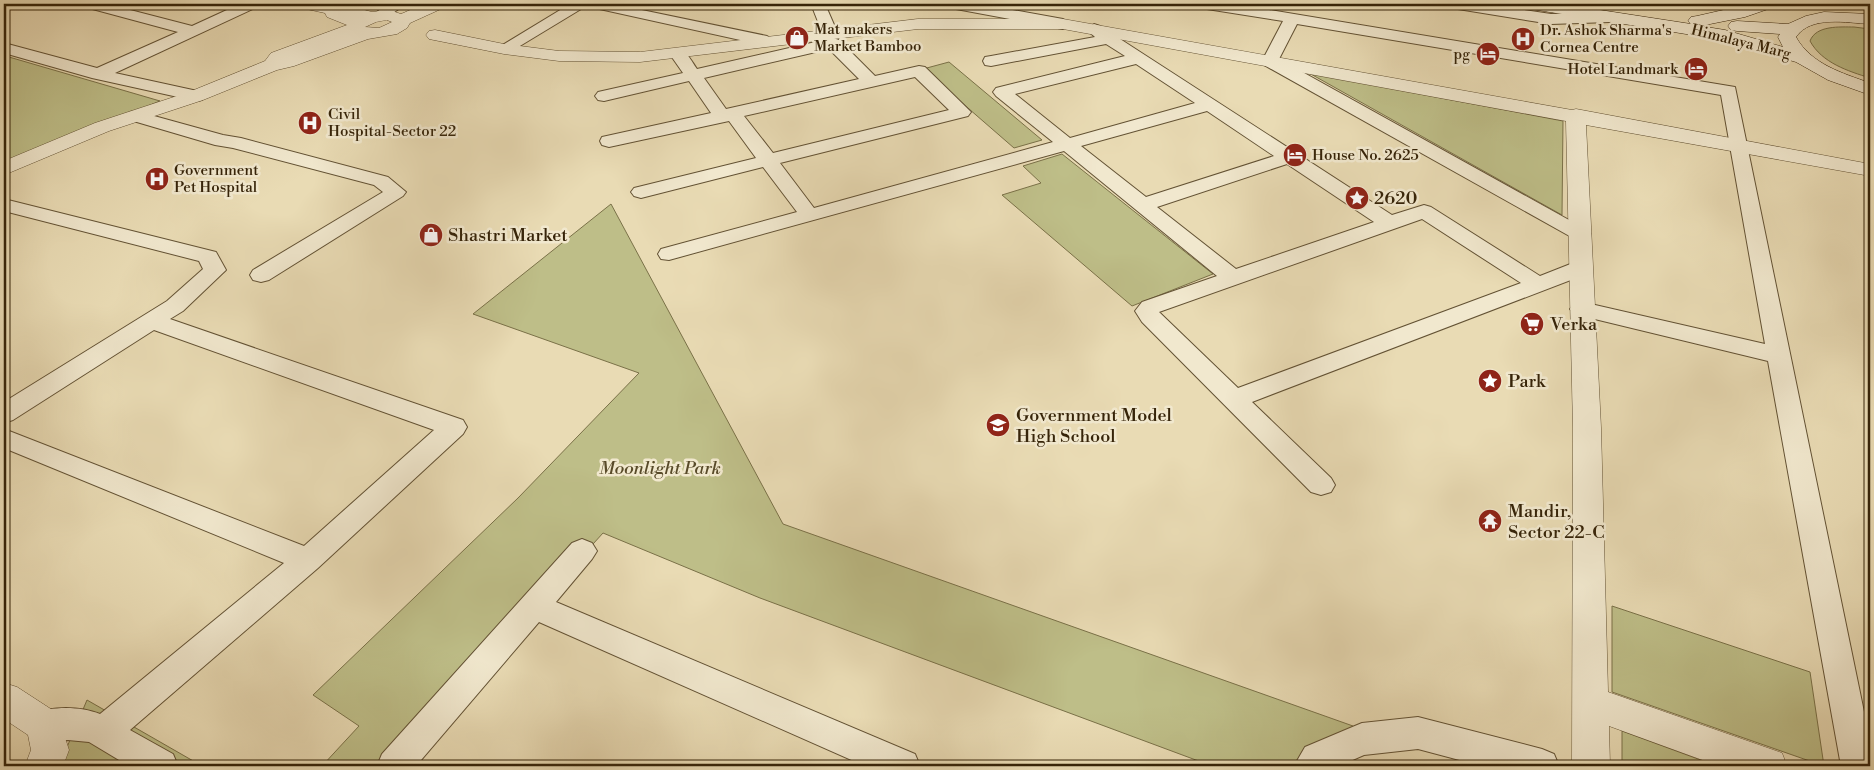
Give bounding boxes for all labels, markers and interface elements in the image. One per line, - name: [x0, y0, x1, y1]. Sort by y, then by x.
- place label: Mat makers Market Bamboo: [814, 20, 922, 56]
- street label: Himalaya Marg: [1689, 20, 1793, 64]
- place label: Dr. Ashok Sharma's Cornea Centre: [1540, 21, 1672, 57]
- shop icon: Mat makers Market Bamboo: [784, 25, 810, 51]
- hospital icon: Dr. Ashok Sharma's Cornea Centre: [1510, 26, 1536, 52]
- hotel icon: pg: [1475, 41, 1501, 67]
- place label: pg: [1454, 45, 1470, 64]
- hotel icon: Hotel Landmark: [1683, 56, 1709, 82]
- place label: Hotel Landmark: [1568, 60, 1679, 79]
- place label: Civil Hospital-Sector 22: [328, 105, 456, 141]
- hospital icon: Civil Hospital-Sector 22: [297, 110, 323, 136]
- hotel icon: House No. 2625: [1282, 142, 1308, 168]
- place label: House No. 2625: [1312, 146, 1419, 165]
- place label: Government Pet Hospital: [174, 161, 259, 197]
- hospital icon: Government Pet Hospital: [144, 166, 170, 192]
- place icon: 2620: [1344, 185, 1370, 211]
- place label: 2620: [1374, 187, 1417, 210]
- shop icon: Shastri Market: [418, 222, 444, 248]
- place label: Shastri Market: [448, 224, 568, 247]
- supermarket icon: Verka: [1519, 311, 1545, 337]
- place label: Verka: [1549, 313, 1598, 336]
- place icon: Park: [1477, 368, 1503, 394]
- place label: Park: [1508, 370, 1547, 393]
- place label: Government Model High School: [1016, 404, 1173, 448]
- school or university icon: Government Model High School: [985, 412, 1011, 438]
- park label: Moonlight Park: [599, 457, 721, 480]
- place label: Mandir, Sector 22-C: [1508, 500, 1605, 544]
- temple icon: Mandir, Sector 22-C: [1477, 508, 1503, 534]

